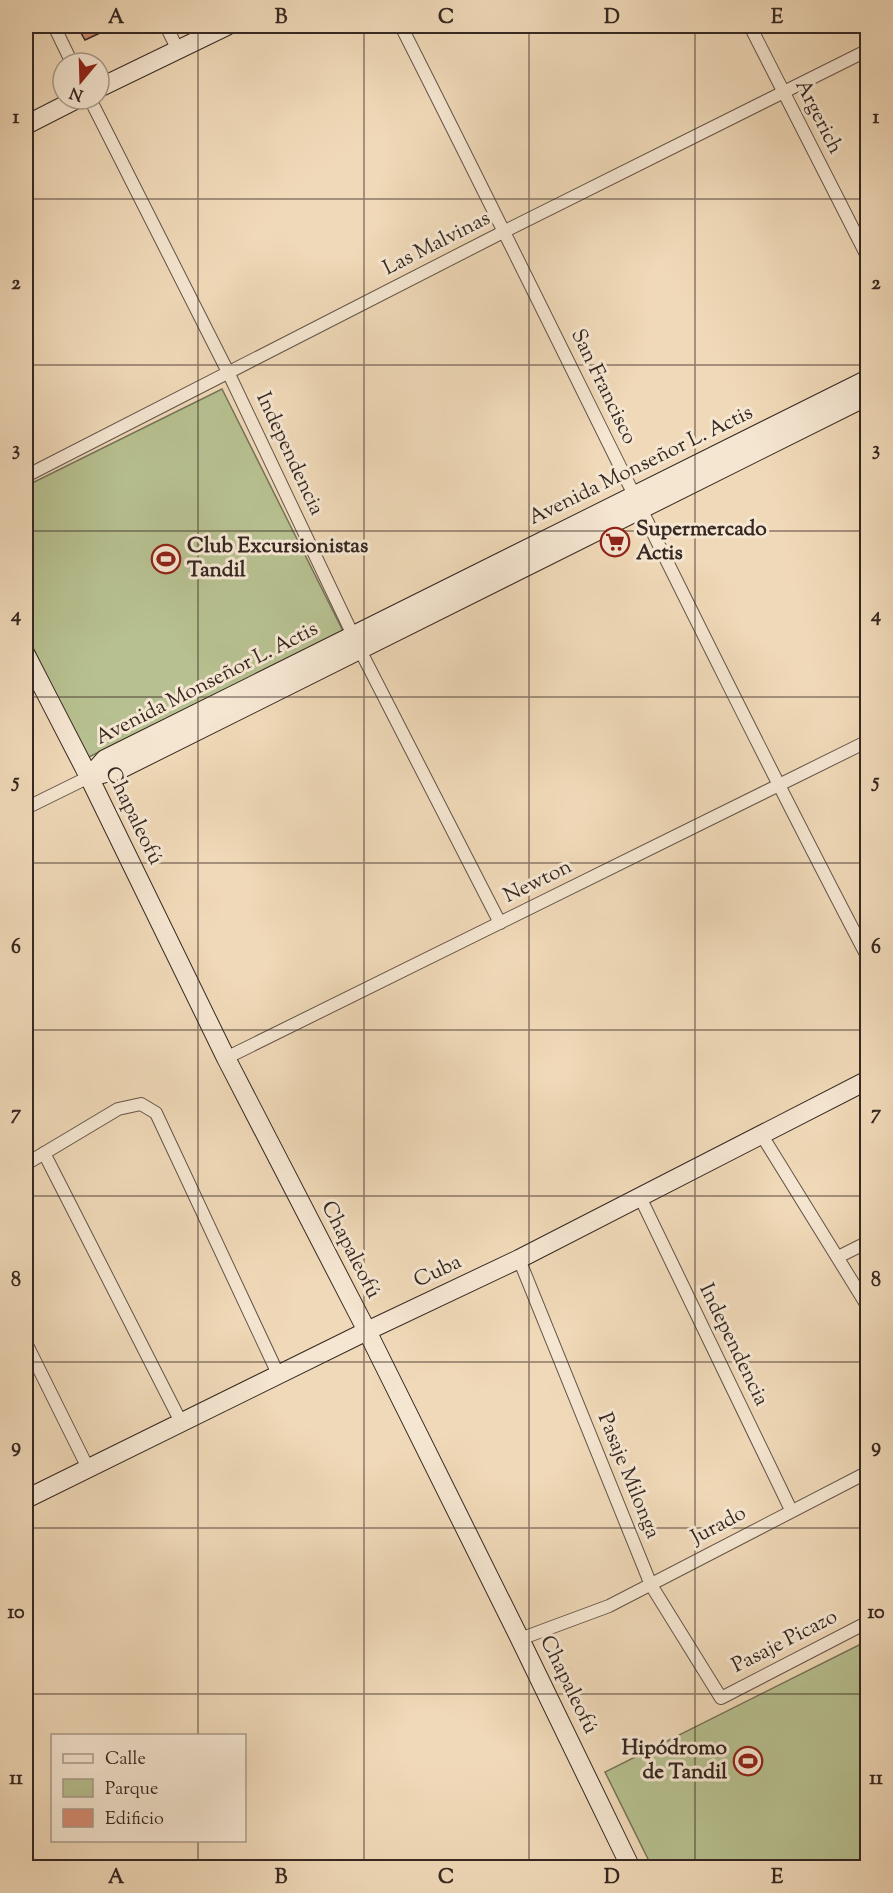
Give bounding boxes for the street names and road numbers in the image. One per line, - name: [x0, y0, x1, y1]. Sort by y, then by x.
- street label: Argerich: [787, 75, 849, 159]
- street label: Las Malvinas: [378, 204, 496, 284]
- street label: San Francisco: [562, 324, 644, 450]
- street label: Independencia: [247, 388, 331, 521]
- street label: Avenida Monseñor L. Actis: [524, 398, 758, 534]
- street label: Avenida Monseñor L. Actis: [90, 615, 324, 753]
- street label: Chapaleofú: [96, 762, 170, 870]
- street label: Newton: [499, 853, 577, 911]
- street label: Chapaleofú: [312, 1196, 388, 1304]
- street label: Cuba: [409, 1248, 467, 1296]
- street label: Independencia: [690, 1279, 776, 1412]
- street label: Pasaje Milonga: [589, 1408, 667, 1544]
- street label: Jurado: [685, 1499, 752, 1553]
- street label: Pasaje Picazo: [727, 1603, 843, 1681]
- street label: Chapaleofú: [531, 1631, 605, 1739]

